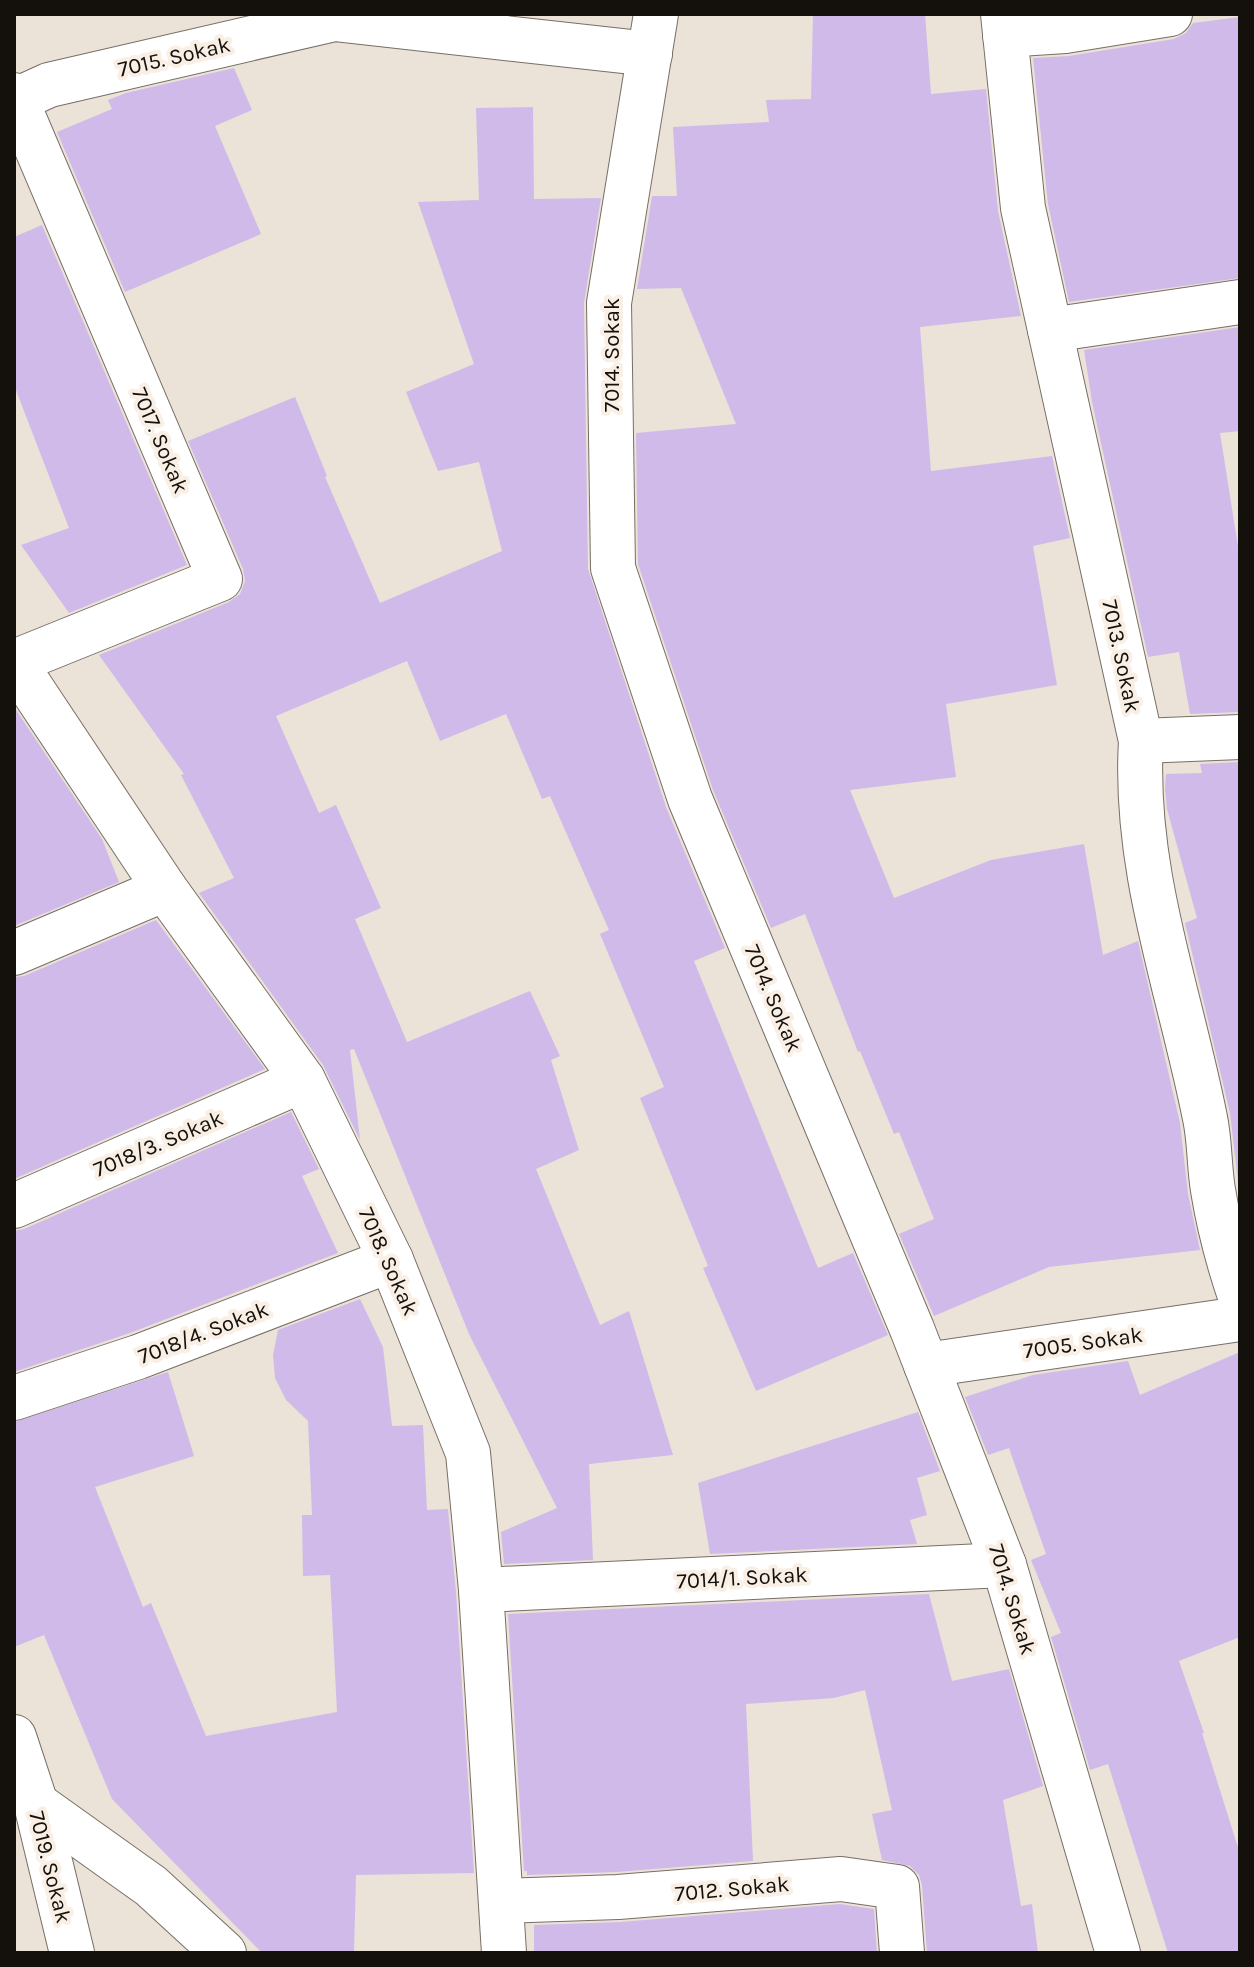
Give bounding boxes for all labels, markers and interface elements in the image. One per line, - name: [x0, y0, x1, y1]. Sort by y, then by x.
- street label: 7015. Sokak: [116, 31, 233, 83]
- street label: 7014. Sokak: [599, 298, 625, 412]
- street label: 7017. Sokak: [126, 384, 194, 497]
- street label: 7013. Sokak: [1096, 597, 1146, 715]
- street label: 7014. Sokak: [739, 941, 807, 1056]
- street label: 7018/3. Sokak: [90, 1105, 227, 1183]
- street label: 7018. Sokak: [353, 1203, 423, 1319]
- street label: 7018/4. Sokak: [135, 1296, 272, 1370]
- street label: 7005. Sokak: [1022, 1322, 1144, 1364]
- street label: 7014. Sokak: [983, 1541, 1041, 1658]
- street label: 7014/1. Sokak: [676, 1562, 808, 1594]
- street label: 7019. Sokak: [24, 1808, 77, 1926]
- street label: 7012. Sokak: [674, 1871, 790, 1907]

